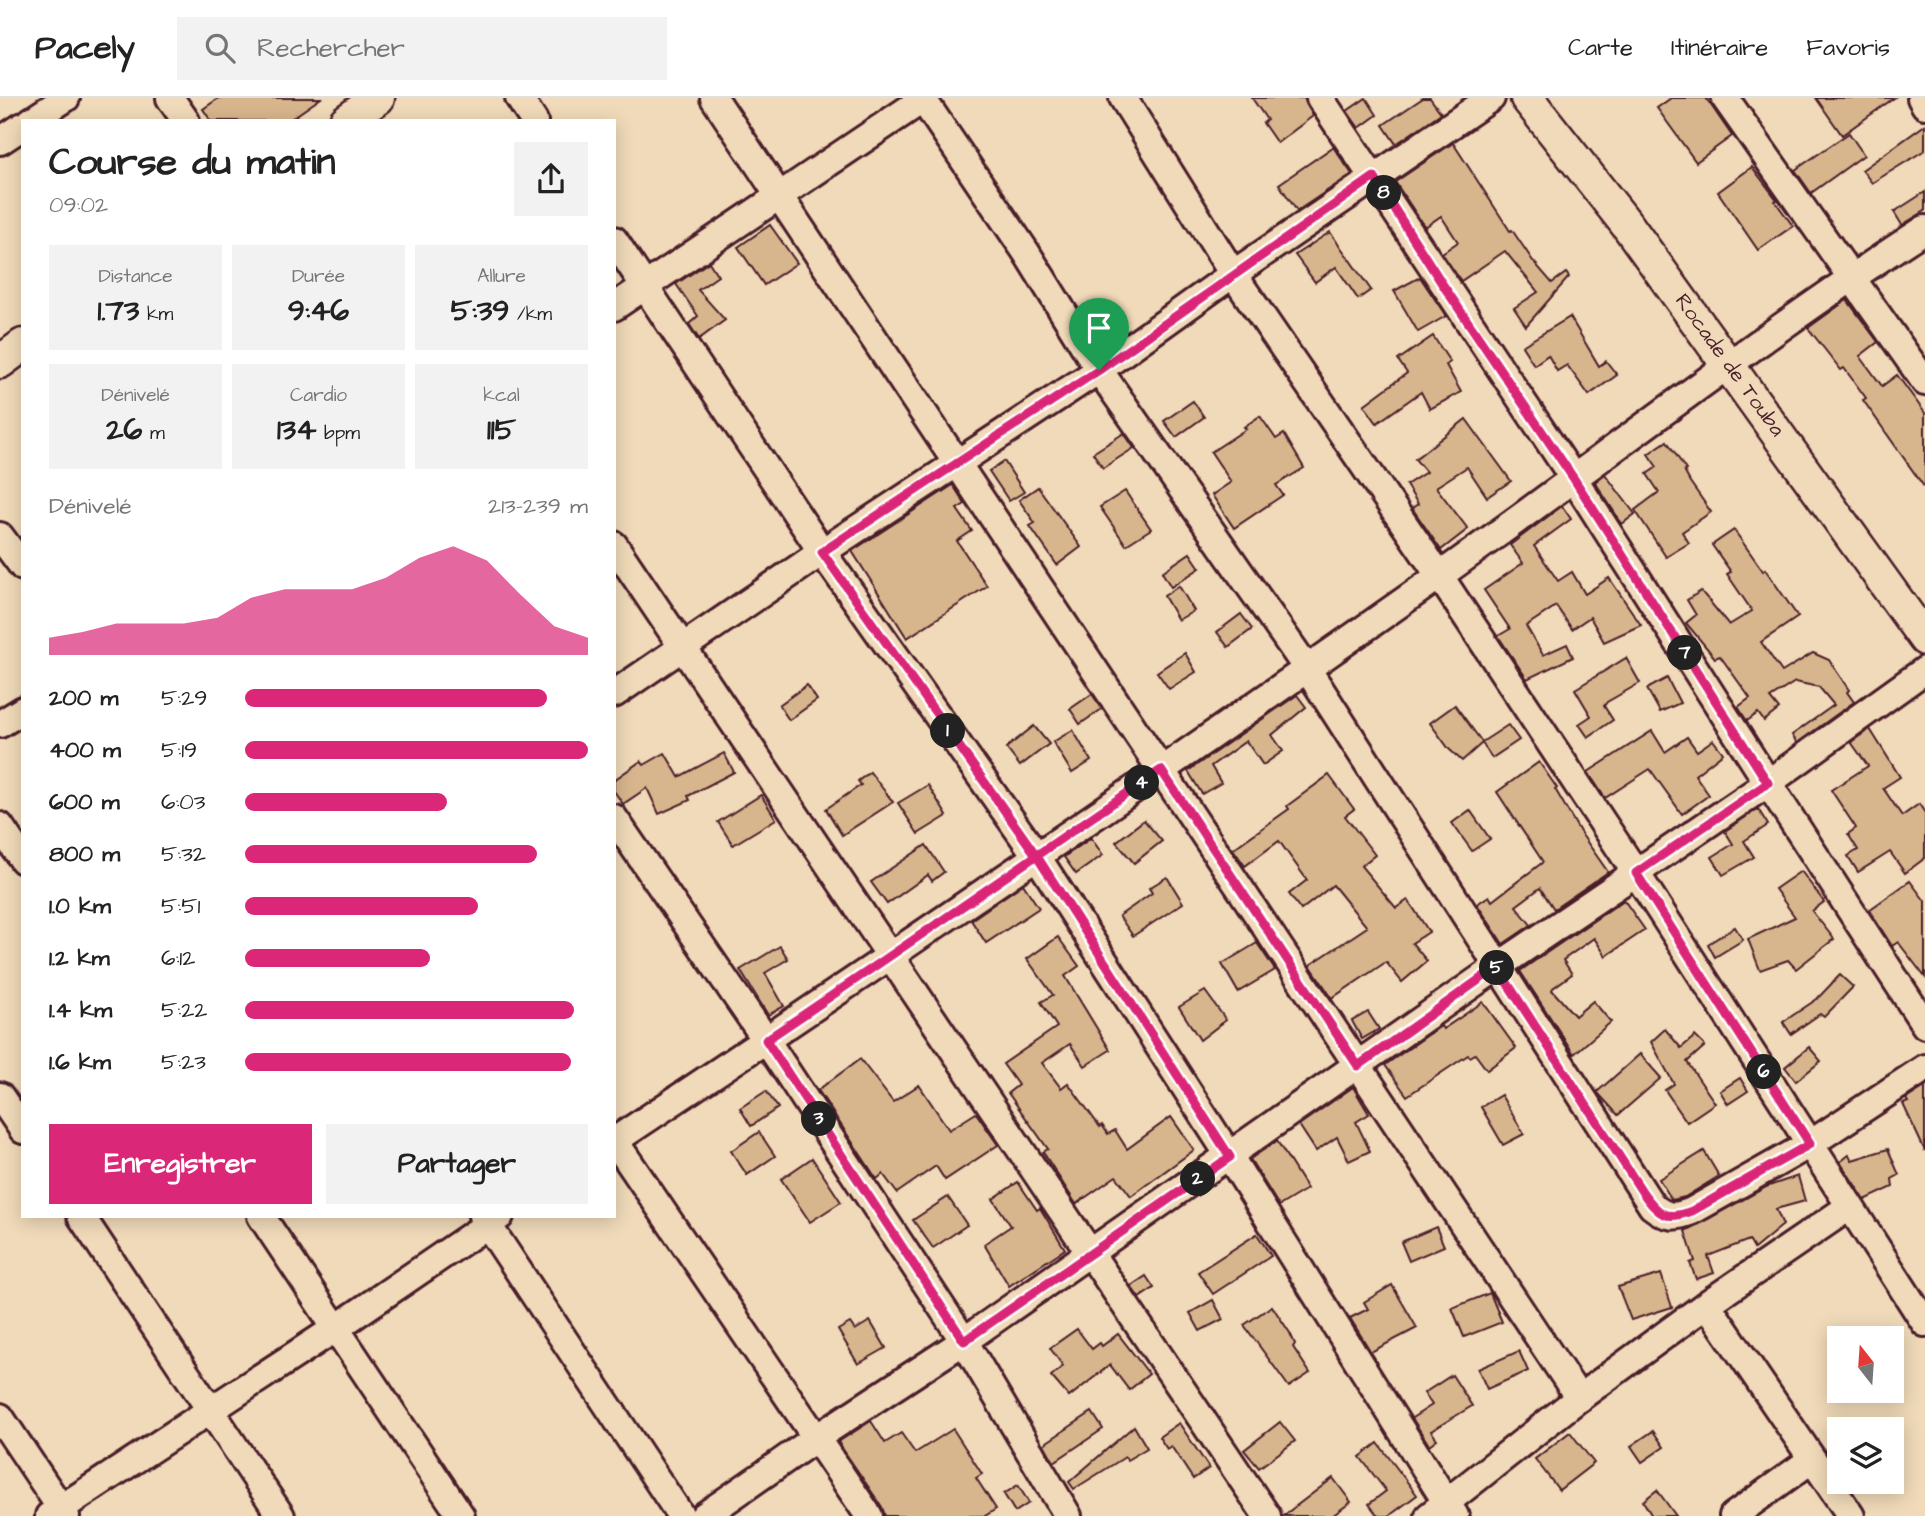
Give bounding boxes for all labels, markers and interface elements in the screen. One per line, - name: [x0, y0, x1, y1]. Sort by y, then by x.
- search box: [177, 17, 667, 80]
- text: Pacely: [35, 25, 135, 71]
- icon: search: [201, 29, 239, 67]
- text: Rechercher: [257, 30, 405, 66]
- text: Carte: [1568, 31, 1633, 65]
- text: Itinéraire: [1671, 31, 1768, 65]
- text: Favoris: [1806, 31, 1890, 65]
- text: Course du matin: [49, 137, 335, 189]
- button: share: [514, 142, 588, 216]
- pin: 8: [1366, 176, 1402, 210]
- text: 8: [1377, 179, 1390, 206]
- text: 09:02: [49, 189, 108, 221]
- text: Distance: [99, 263, 172, 290]
- text: Durée: [292, 263, 345, 290]
- text: Allure: [477, 263, 526, 290]
- street label: Rocade de Touba: [1668, 288, 1792, 442]
- text: 1.73: [98, 290, 139, 332]
- text: 9:46: [288, 290, 349, 332]
- text: 5:39: [451, 290, 509, 332]
- pin: [1069, 298, 1129, 370]
- text: km: [139, 301, 173, 328]
- text: /km: [509, 301, 552, 328]
- icon: arrive: [1080, 309, 1118, 347]
- text: Dénivelé: [101, 382, 170, 409]
- text: Cardio: [290, 382, 347, 409]
- text: kcal: [483, 382, 520, 409]
- text: 26: [106, 409, 142, 451]
- text: 134: [277, 409, 316, 451]
- text: 115: [487, 409, 516, 451]
- text: m: [142, 420, 165, 447]
- text: bpm: [316, 420, 360, 447]
- text: Dénivelé: [49, 490, 132, 522]
- text: 213–239 m: [488, 490, 588, 522]
- pin: 7: [1668, 636, 1702, 670]
- text: 7: [1679, 639, 1690, 666]
- text: 200 m: [49, 682, 118, 714]
- text: 5:29: [161, 682, 207, 714]
- pin: 1: [930, 714, 965, 748]
- text: 1: [946, 717, 949, 744]
- text: 400 m: [49, 734, 121, 766]
- text: 5:19: [161, 734, 197, 766]
- pin: 4: [1124, 766, 1160, 800]
- text: 4: [1135, 769, 1148, 796]
- text: 600 m: [49, 786, 120, 818]
- text: 6:03: [161, 786, 205, 818]
- text: 800 m: [49, 838, 120, 870]
- text: 5:32: [161, 838, 206, 870]
- text: 1.0 km: [49, 890, 111, 922]
- text: 5:51: [161, 890, 200, 922]
- text: 1.2 km: [49, 942, 110, 974]
- text: 6:12: [161, 942, 195, 974]
- pin: 5: [1480, 950, 1514, 986]
- text: 5: [1490, 954, 1503, 981]
- text: 1.4 km: [49, 994, 112, 1026]
- text: 5:22: [161, 994, 207, 1026]
- text: 1.6 km: [49, 1046, 111, 1078]
- text: 5:23: [161, 1046, 206, 1078]
- pin: 6: [1746, 1054, 1782, 1090]
- text: 6: [1758, 1058, 1769, 1085]
- pin: 3: [802, 1102, 836, 1136]
- text: 3: [814, 1105, 823, 1132]
- button: Enregistrer: [49, 1124, 312, 1204]
- button: Partager: [326, 1124, 588, 1204]
- pin: 2: [1180, 1162, 1216, 1196]
- text: 2: [1192, 1165, 1203, 1192]
- north arrow: [1827, 1326, 1904, 1404]
- map controls: [1827, 1326, 1904, 1494]
- button: layers: [1827, 1417, 1904, 1494]

